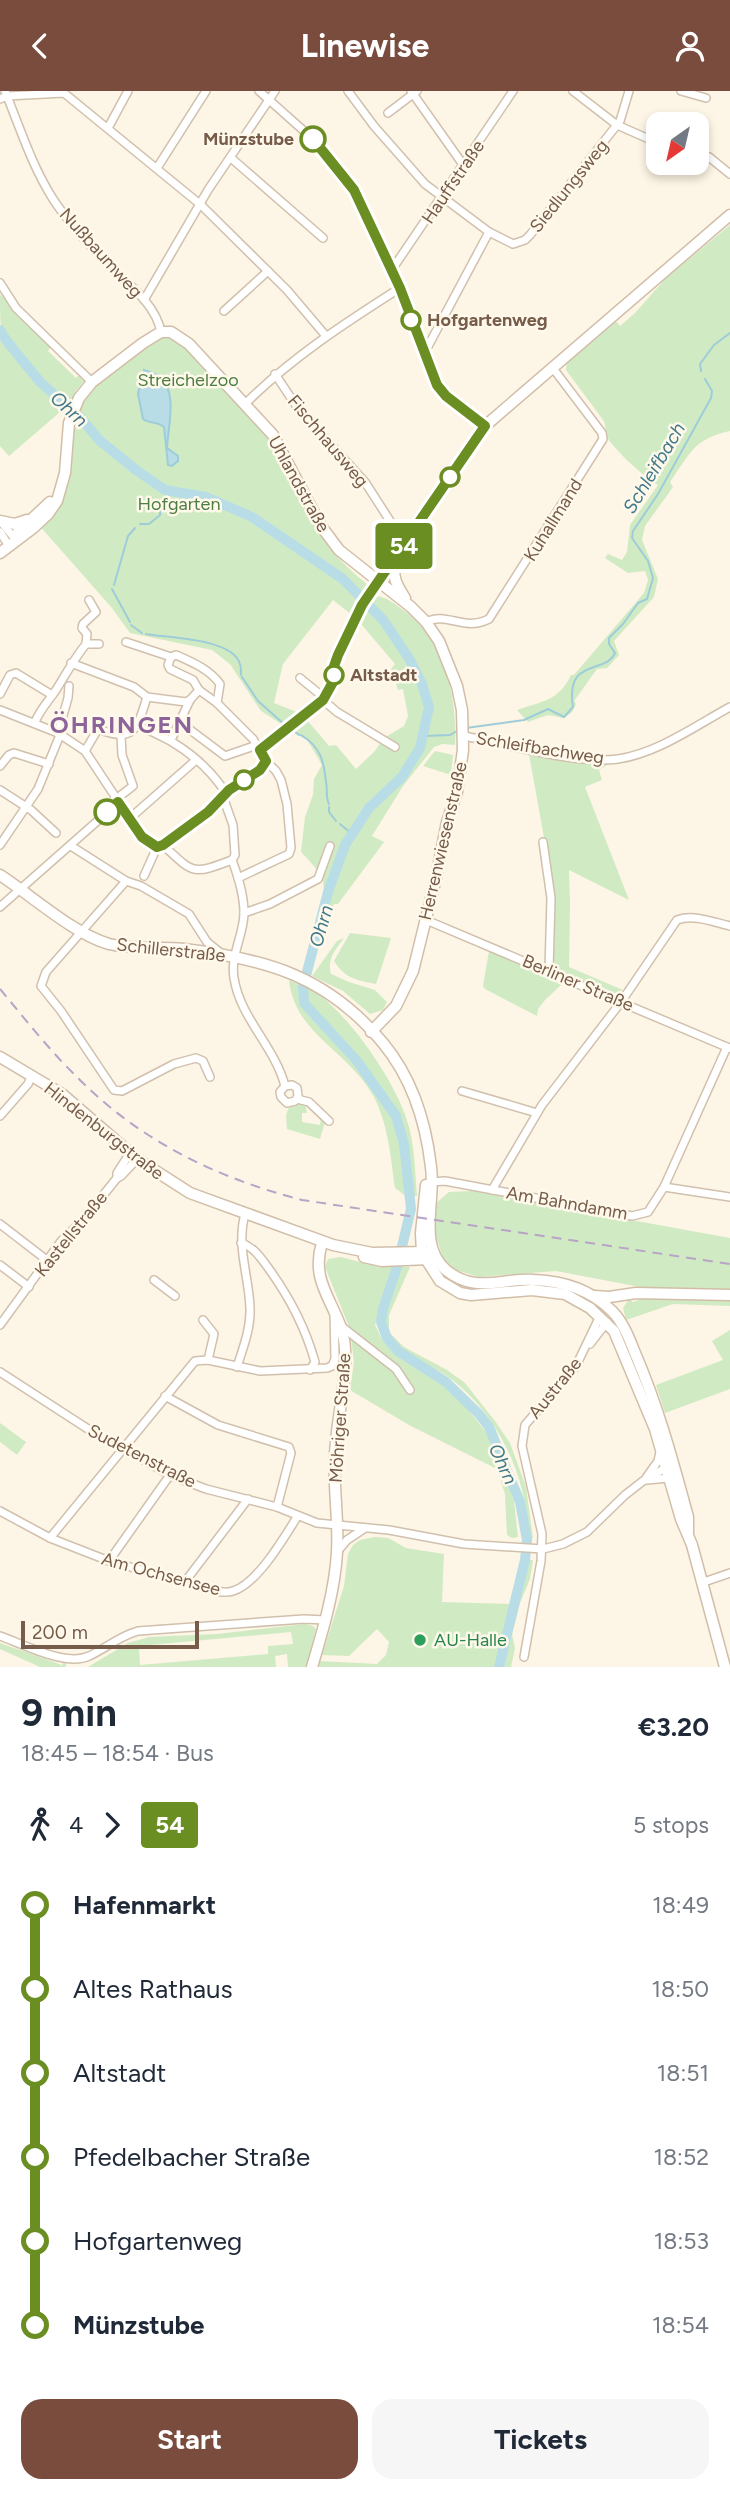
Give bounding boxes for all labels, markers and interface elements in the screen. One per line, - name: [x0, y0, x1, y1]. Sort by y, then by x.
- icon: back: [21, 27, 59, 65]
- text: Linewise: [301, 27, 429, 65]
- icon: person: [671, 27, 709, 65]
- north arrow: [646, 112, 709, 175]
- map controls: [646, 112, 709, 175]
- marker: Münzstube: [300, 126, 326, 152]
- place label: Münzstube: [203, 128, 294, 150]
- street label: Siedlungsweg: [525, 135, 613, 237]
- street label: Hauffstraße: [417, 136, 489, 228]
- street label: Nußbaumweg: [55, 204, 147, 302]
- place label: Hofgartenweg: [427, 309, 548, 331]
- marker: Hofgartenweg: [401, 310, 421, 330]
- park label: Streichelzoo: [137, 369, 239, 391]
- water label: Ohrn: [46, 386, 93, 432]
- street label: Fischhausweg: [283, 390, 373, 492]
- water label: Schleifbach: [618, 418, 690, 518]
- street label: Uhlandstraße: [263, 432, 335, 536]
- unlabelled marker: [440, 467, 460, 487]
- street label: Kuhallmand: [519, 475, 587, 565]
- park label: Hofgarten: [137, 493, 221, 515]
- line badge: 54: [372, 523, 436, 569]
- text: 54: [389, 531, 419, 560]
- place label: Altstadt: [350, 664, 418, 686]
- marker: Altstadt: [324, 665, 344, 685]
- district label: ÖHRINGEN: [50, 710, 194, 739]
- street label: Schleifbachweg: [475, 727, 605, 769]
- street label: Herrenwiesenstraße: [414, 759, 472, 922]
- unlabelled marker: [234, 770, 254, 790]
- unlabelled marker: [94, 799, 120, 825]
- water label: Ohrn: [304, 902, 338, 950]
- street label: Schillerstraße: [116, 933, 227, 967]
- street label: Berliner Straße: [519, 950, 637, 1016]
- street label: Hindenburgstraße: [40, 1077, 168, 1185]
- street label: Am Bahndamm: [505, 1182, 629, 1224]
- street label: Kastellstraße: [30, 1187, 112, 1281]
- street label: Möhriger Straße: [324, 1352, 356, 1484]
- street label: Austraße: [524, 1353, 587, 1423]
- street label: Sudetenstraße: [84, 1419, 200, 1493]
- water label: Ohrn: [484, 1440, 523, 1488]
- street label: Am Ochsensee: [99, 1548, 223, 1600]
- scale bar: [21, 1618, 200, 1650]
- text: 200 m: [32, 1621, 88, 1644]
- place label: AU-Halle: [434, 1629, 507, 1651]
- marker: AU-Halle: [412, 1632, 428, 1648]
- text: 9 min: [21, 1690, 117, 1736]
- text: €3.20: [638, 1711, 709, 1743]
- text: 18:45 – 18:54 · Bus: [21, 1739, 214, 1767]
- icon: walk: [21, 1806, 59, 1844]
- icon: forward: [93, 1806, 131, 1844]
- text: 54: [155, 1810, 184, 1839]
- text: 4: [69, 1811, 83, 1839]
- text: 5 stops: [633, 1811, 709, 1839]
- text: Hafenmarkt: [73, 1889, 216, 1921]
- text: 18:49: [652, 1891, 709, 1919]
- text: Altes Rathaus: [73, 1973, 233, 2005]
- text: 18:50: [652, 1975, 709, 2003]
- text: Altstadt: [73, 2057, 166, 2089]
- text: 18:51: [657, 2059, 709, 2087]
- text: Pfedelbacher Straße: [73, 2141, 310, 2173]
- text: 18:52: [653, 2143, 709, 2171]
- text: Hofgartenweg: [73, 2225, 242, 2257]
- text: 18:53: [654, 2227, 709, 2255]
- text: Münzstube: [73, 2309, 204, 2341]
- text: 18:54: [652, 2311, 709, 2339]
- button: Start: [21, 2399, 358, 2479]
- button: Tickets: [372, 2399, 709, 2479]

